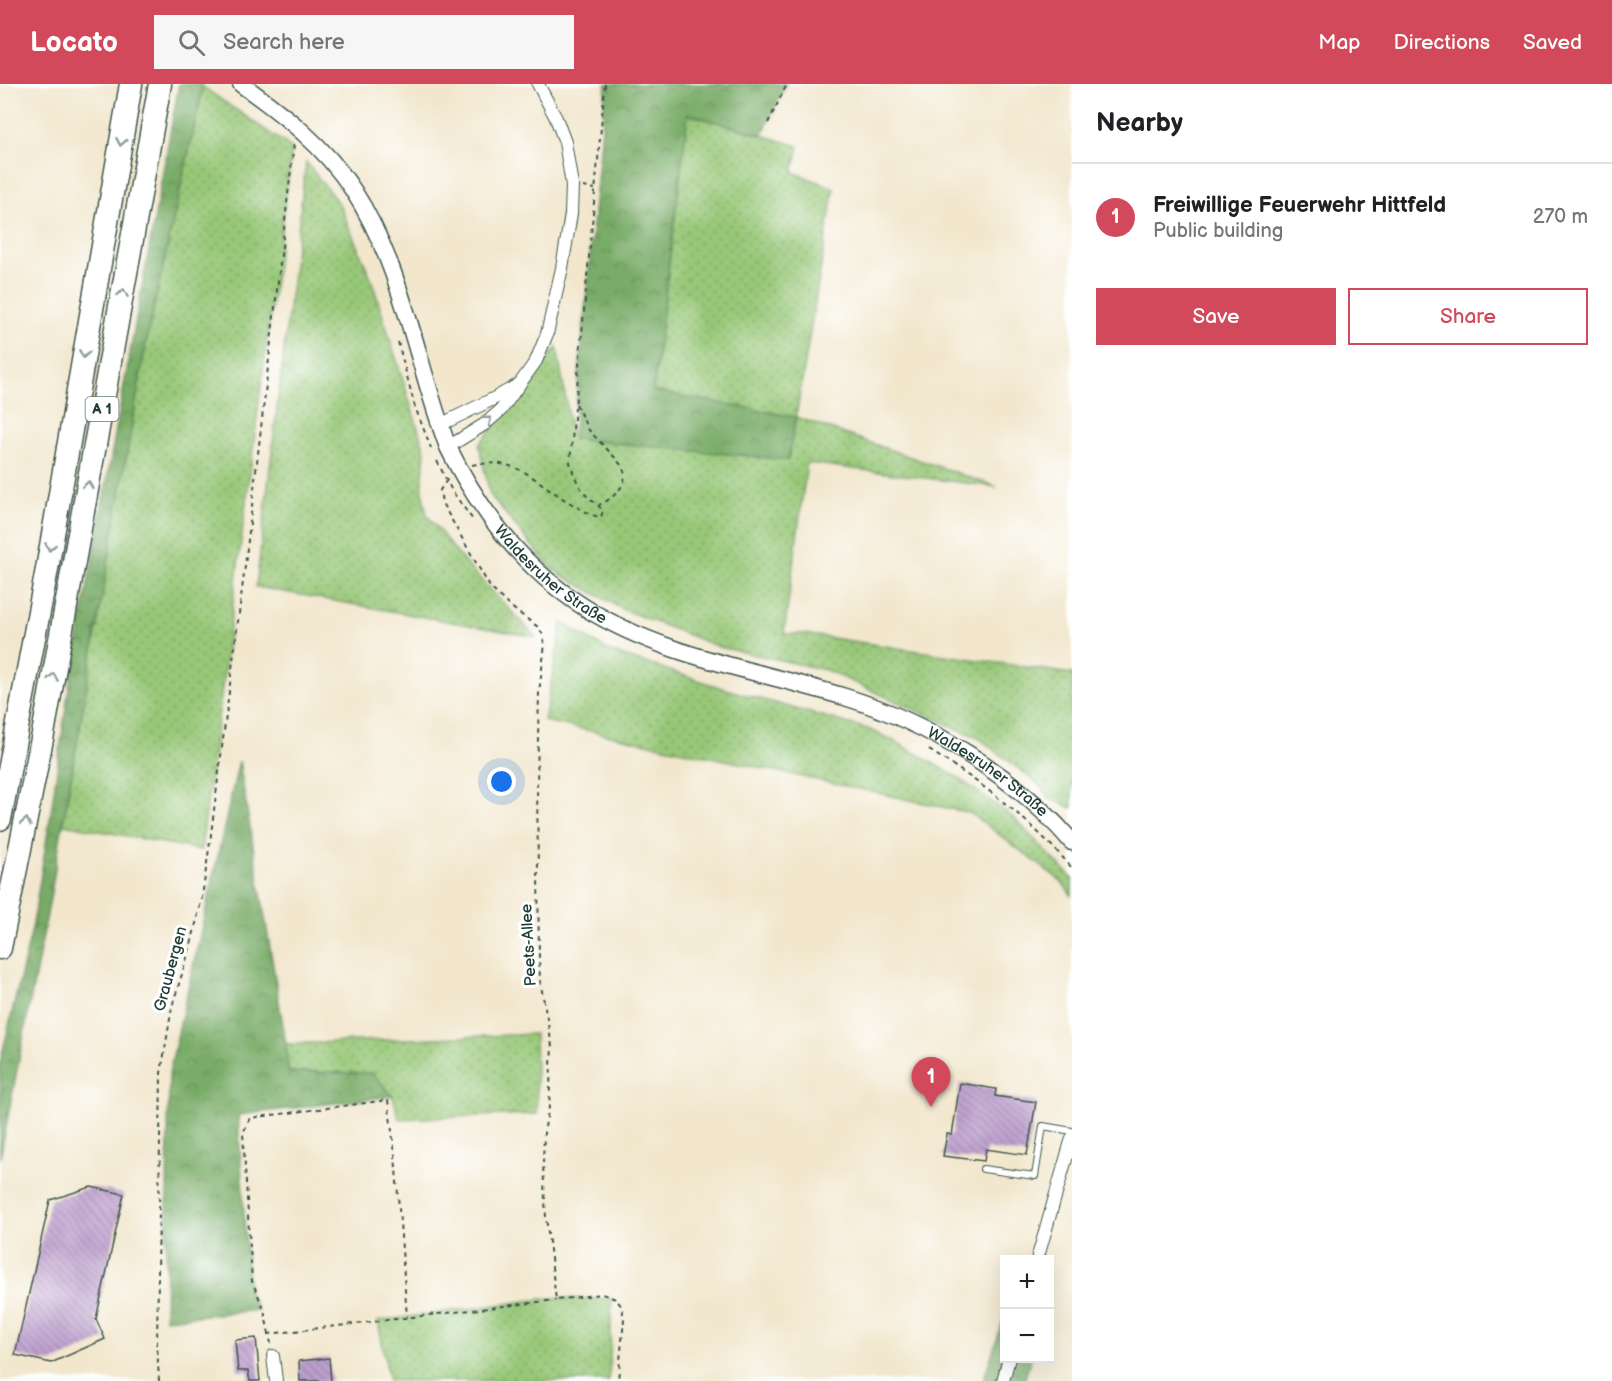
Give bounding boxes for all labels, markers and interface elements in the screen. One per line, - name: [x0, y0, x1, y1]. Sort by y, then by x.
- search box: [154, 15, 574, 69]
- text: Locato: [30, 26, 118, 59]
- icon: search: [175, 26, 208, 59]
- text: Search here: [223, 29, 345, 56]
- text: Map: [1318, 30, 1361, 55]
- text: Directions: [1394, 30, 1490, 55]
- text: Saved: [1523, 30, 1582, 55]
- text: Nearby: [1096, 108, 1183, 139]
- one-way arrow: [115, 136, 128, 146]
- text: Freiwillige Feuerwehr Hittfeld: [1153, 192, 1446, 219]
- text: 1: [1111, 205, 1120, 229]
- text: 270 m: [1533, 205, 1588, 229]
- text: Public building: [1153, 219, 1283, 243]
- one-way arrow: [116, 288, 128, 298]
- button: Save: [1096, 288, 1336, 345]
- button: Share: [1348, 288, 1588, 345]
- one-way arrow: [78, 349, 91, 359]
- road number: A 1: [86, 397, 118, 421]
- one-way arrow: [481, 417, 492, 428]
- one-way arrow: [81, 480, 94, 490]
- street label: Waldesruher Straße: [490, 521, 611, 628]
- one-way arrow: [45, 542, 57, 551]
- one-way arrow: [46, 672, 59, 682]
- street label: Waldesruher Straße: [924, 723, 1052, 821]
- your location: [487, 767, 516, 796]
- one-way arrow: [19, 817, 32, 827]
- street label: Peets-Allee: [517, 903, 541, 987]
- street label: Graubergen: [151, 924, 191, 1014]
- pin: 1: [912, 1058, 950, 1107]
- map controls: [1000, 1255, 1054, 1363]
- button: +: [1000, 1255, 1054, 1309]
- button: −: [1000, 1309, 1054, 1363]

